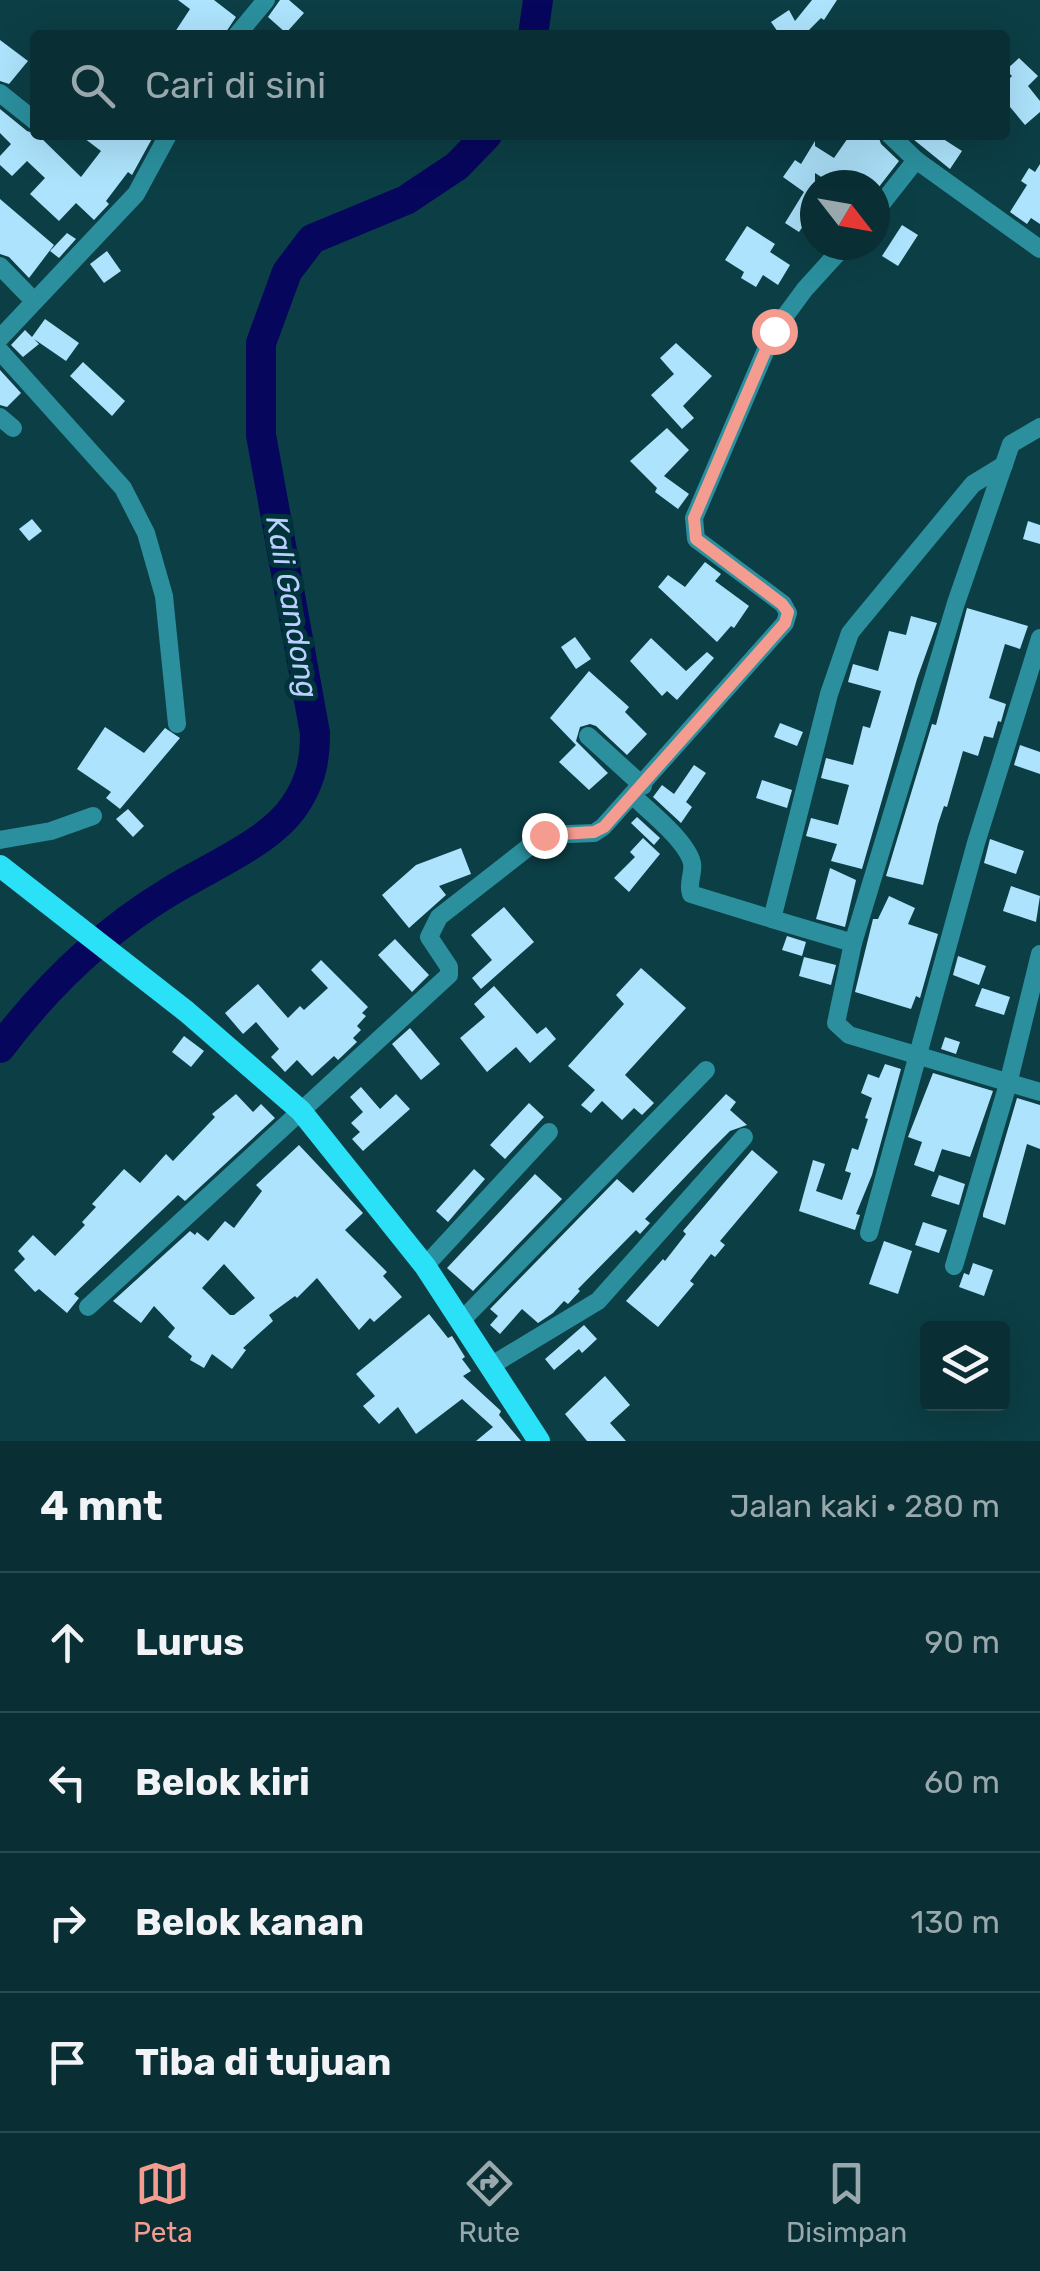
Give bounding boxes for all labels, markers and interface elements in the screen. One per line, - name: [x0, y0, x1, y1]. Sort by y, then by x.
- search box: [30, 30, 1010, 140]
- icon: search: [65, 58, 120, 113]
- text: Cari di sini: [145, 62, 326, 108]
- north arrow: [800, 170, 890, 260]
- route start: [752, 309, 798, 355]
- water label: Kali Gandong: [258, 513, 326, 701]
- route end: [522, 813, 568, 859]
- map controls: [920, 1321, 1010, 1411]
- button: layers: [920, 1321, 1010, 1411]
- text: 4 mnt: [40, 1481, 163, 1531]
- text: Jalan kaki · 280 m: [729, 1487, 1000, 1525]
- icon: ahead: [40, 1615, 95, 1670]
- text: Lurus: [135, 1619, 244, 1665]
- text: 90 m: [924, 1623, 1000, 1661]
- icon: left: [40, 1755, 95, 1810]
- text: Belok kiri: [135, 1759, 310, 1805]
- text: 60 m: [924, 1763, 1000, 1801]
- icon: right: [40, 1895, 95, 1950]
- text: Belok kanan: [135, 1899, 364, 1945]
- text: 130 m: [910, 1903, 1000, 1941]
- icon: arrive: [40, 2035, 95, 2090]
- text: Tiba di tujuan: [135, 2039, 391, 2085]
- tab: Peta: [133, 2156, 193, 2249]
- tab: Rute: [458, 2156, 520, 2249]
- tab: Disimpan: [786, 2156, 907, 2249]

